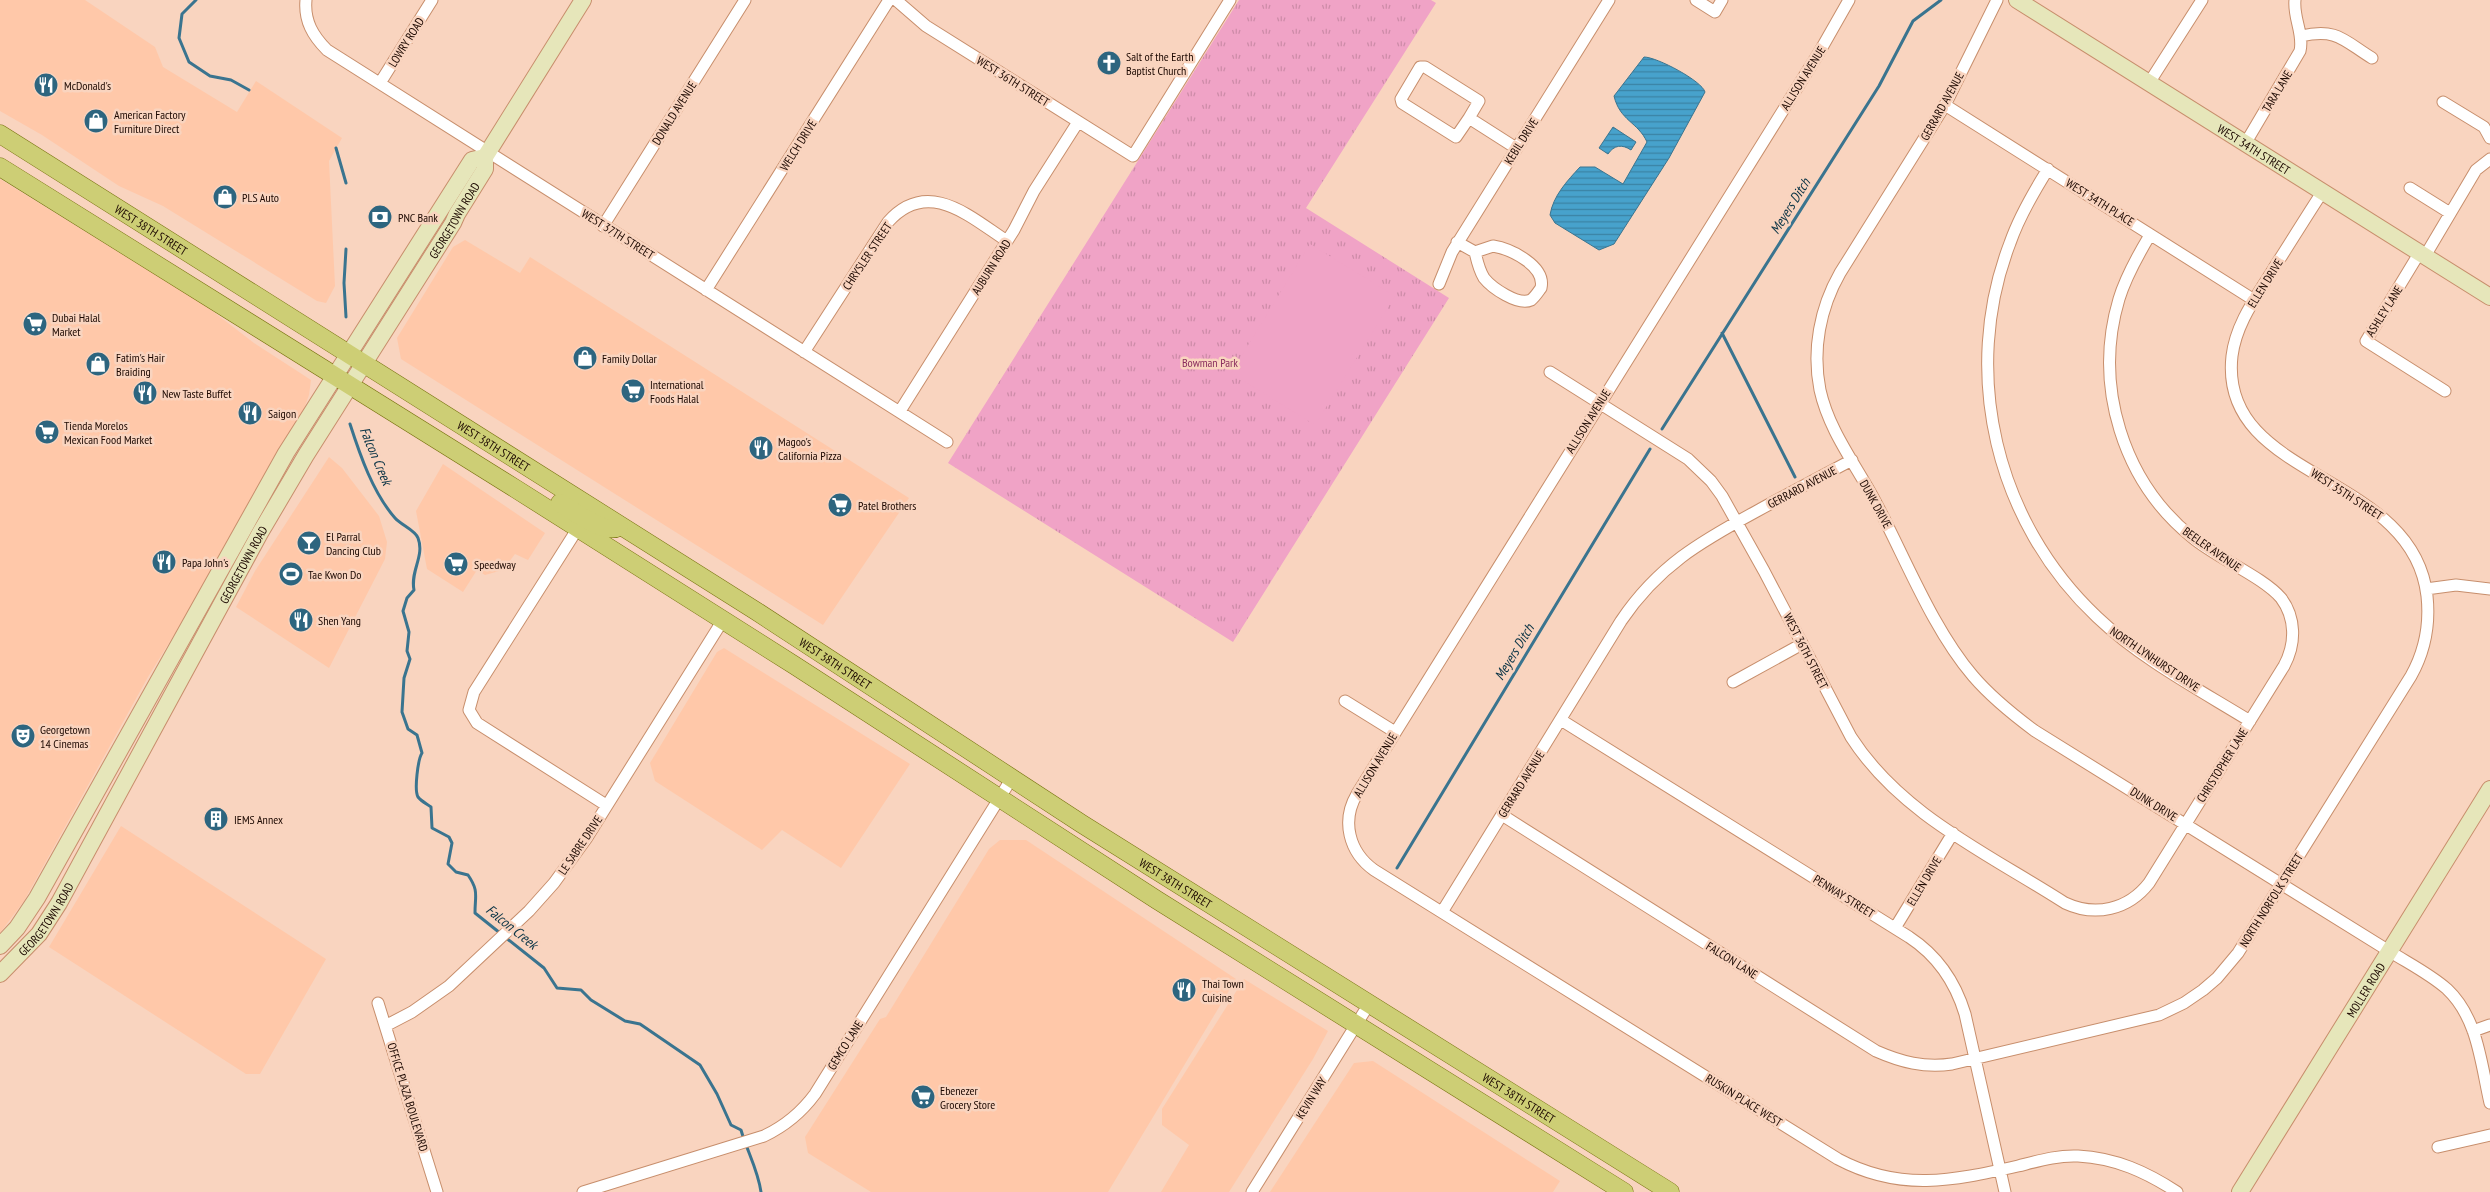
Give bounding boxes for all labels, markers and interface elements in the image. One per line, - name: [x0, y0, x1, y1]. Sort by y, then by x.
- street label: LOWRY ROAD: [385, 15, 427, 69]
- street label: ALLISON AVENUE: [1777, 43, 1829, 113]
- place label: Salt of the Earth Baptist Church: [1126, 49, 1193, 78]
- church icon: Salt of the Earth Baptist Church: [1096, 50, 1122, 76]
- street label: WEST 36TH STREET: [974, 53, 1053, 110]
- street label: TARA LANE: [2259, 67, 2295, 115]
- street label: GERRARD AVENUE: [1917, 69, 1967, 143]
- restaurant icon: McDonald's: [33, 72, 59, 98]
- place label: McDonald's: [64, 78, 111, 93]
- street label: DONALD AVENUE: [648, 78, 700, 148]
- place label: American Factory Furniture Direct: [114, 107, 186, 136]
- shop icon: American Factory Furniture Direct: [83, 108, 109, 134]
- street label: KEBIL DRIVE: [1501, 115, 1541, 167]
- street label: WELCH DRIVE: [776, 117, 820, 173]
- street label: WEST 34TH STREET: [2215, 120, 2294, 178]
- water label: Meyers Ditch: [1766, 174, 1815, 237]
- street label: WEST 34TH PLACE: [2063, 175, 2137, 229]
- street label: GEORGETOWN ROAD: [425, 179, 483, 261]
- shop icon: PLS Auto: [212, 184, 238, 210]
- place label: PLS Auto: [242, 190, 279, 205]
- street label: WEST 38TH STREET: [112, 201, 191, 258]
- bank icon: PNC Bank: [367, 204, 393, 230]
- street label: WEST 37TH STREET: [579, 206, 658, 263]
- place label: PNC Bank: [398, 210, 438, 225]
- street label: CHRYSLER STREET: [839, 219, 895, 293]
- street label: AUBURN ROAD: [968, 237, 1014, 297]
- street label: ELLEN DRIVE: [2244, 256, 2286, 310]
- street label: ASHLEY LANE: [2362, 283, 2406, 339]
- place label: Dubai Halal Market: [52, 310, 100, 339]
- supermarket icon: Dubai Halal Market: [22, 311, 48, 337]
- shop icon: Family Dollar: [572, 345, 598, 371]
- place label: Fatim's Hair Braiding: [116, 350, 165, 379]
- shop icon: Fatim's Hair Braiding: [85, 351, 111, 377]
- place label: Family Dollar: [602, 351, 658, 366]
- park label: Bowman Park: [1182, 355, 1238, 370]
- place label: International Foods Halal: [650, 377, 704, 406]
- supermarket icon: International Foods Halal: [620, 378, 646, 404]
- restaurant icon: New Taste Buffet: [132, 380, 158, 406]
- place label: New Taste Buffet: [162, 386, 232, 401]
- street label: ALLISON AVENUE: [1562, 386, 1614, 456]
- restaurant icon: Saigon: [237, 400, 263, 426]
- place label: Saigon: [268, 406, 296, 421]
- street label: WEST 38TH STREET: [455, 417, 534, 474]
- place label: Tienda Morelos Mexican Food Market: [64, 418, 153, 447]
- supermarket icon: Tienda Morelos Mexican Food Market: [34, 419, 60, 445]
- water label: Falcon Creek: [356, 424, 397, 489]
- place label: Magoo's California Pizza: [778, 434, 842, 463]
- restaurant icon: Magoo's California Pizza: [748, 435, 774, 461]
- street label: GERRARD AVENUE: [1765, 463, 1839, 511]
- street label: WEST 35TH STREET: [2308, 465, 2386, 523]
- street label: DUNK DRIVE: [1857, 477, 1895, 531]
- supermarket icon: Patel Brothers: [827, 492, 853, 518]
- place label: Patel Brothers: [858, 498, 916, 513]
- street label: GEORGETOWN ROAD: [216, 523, 270, 606]
- street label: BEELER AVENUE: [2180, 523, 2244, 575]
- place label: El Parral Dancing Club: [326, 529, 381, 558]
- bar icon: El Parral Dancing Club: [296, 530, 322, 556]
- restaurant icon: Papa John's: [151, 549, 177, 575]
- supermarket icon: Speedway: [443, 551, 469, 577]
- place label: Papa John's: [182, 555, 229, 570]
- place label: Speedway: [474, 557, 516, 572]
- sports icon: Tae Kwon Do: [278, 561, 304, 587]
- place label: Tae Kwon Do: [308, 567, 362, 582]
- restaurant icon: Shen Yang: [288, 607, 314, 633]
- street label: WEST 36TH STREET: [1780, 611, 1832, 692]
- place label: Shen Yang: [318, 613, 361, 628]
- water label: Meyers Ditch: [1490, 620, 1538, 683]
- street label: NORTH LYNHURST DRIVE: [2107, 623, 2203, 695]
- street label: WEST 38TH STREET: [797, 634, 875, 692]
- place label: Georgetown 14 Cinemas: [40, 722, 90, 751]
- theatre icon: Georgetown 14 Cinemas: [10, 723, 36, 749]
- street label: CHRISTOPHER LANE: [2193, 725, 2251, 805]
- street label: ALLISON AVENUE: [1350, 730, 1400, 800]
- street label: GERRARD AVENUE: [1494, 748, 1548, 820]
- street label: DUNK DRIVE: [2128, 784, 2180, 824]
- building icon: IEMS Annex: [203, 806, 229, 832]
- place label: IEMS Annex: [234, 812, 283, 827]
- street label: LE SABRE DRIVE: [555, 813, 605, 877]
- street label: NORTH NORFOLK STREET: [2236, 850, 2306, 950]
- street label: WEST 38TH STREET: [1137, 854, 1216, 911]
- street label: ELLEN DRIVE: [1903, 854, 1945, 908]
- street label: PENWAY STREET: [1811, 871, 1878, 921]
- street label: GEORGETOWN ROAD: [15, 880, 76, 959]
- water label: Falcon Creek: [482, 901, 543, 954]
- street label: FALCON LANE: [1703, 938, 1761, 982]
- street label: MOLLER ROAD: [2343, 960, 2388, 1020]
- place label: Thai Town Cuisine: [1202, 976, 1244, 1005]
- restaurant icon: Thai Town Cuisine: [1171, 977, 1197, 1003]
- street label: GEMCO LANE: [824, 1018, 866, 1072]
- street label: OFFICE PLAZA BOULEVARD: [384, 1041, 432, 1153]
- street label: WEST 38TH STREET: [1480, 1069, 1559, 1126]
- street label: RUSKIN PLACE WEST: [1703, 1070, 1786, 1130]
- street label: KEVIN WAY: [1292, 1074, 1330, 1122]
- place label: Ebenezer Grocery Store: [940, 1083, 995, 1112]
- supermarket icon: Ebenezer Grocery Store: [910, 1084, 936, 1110]

